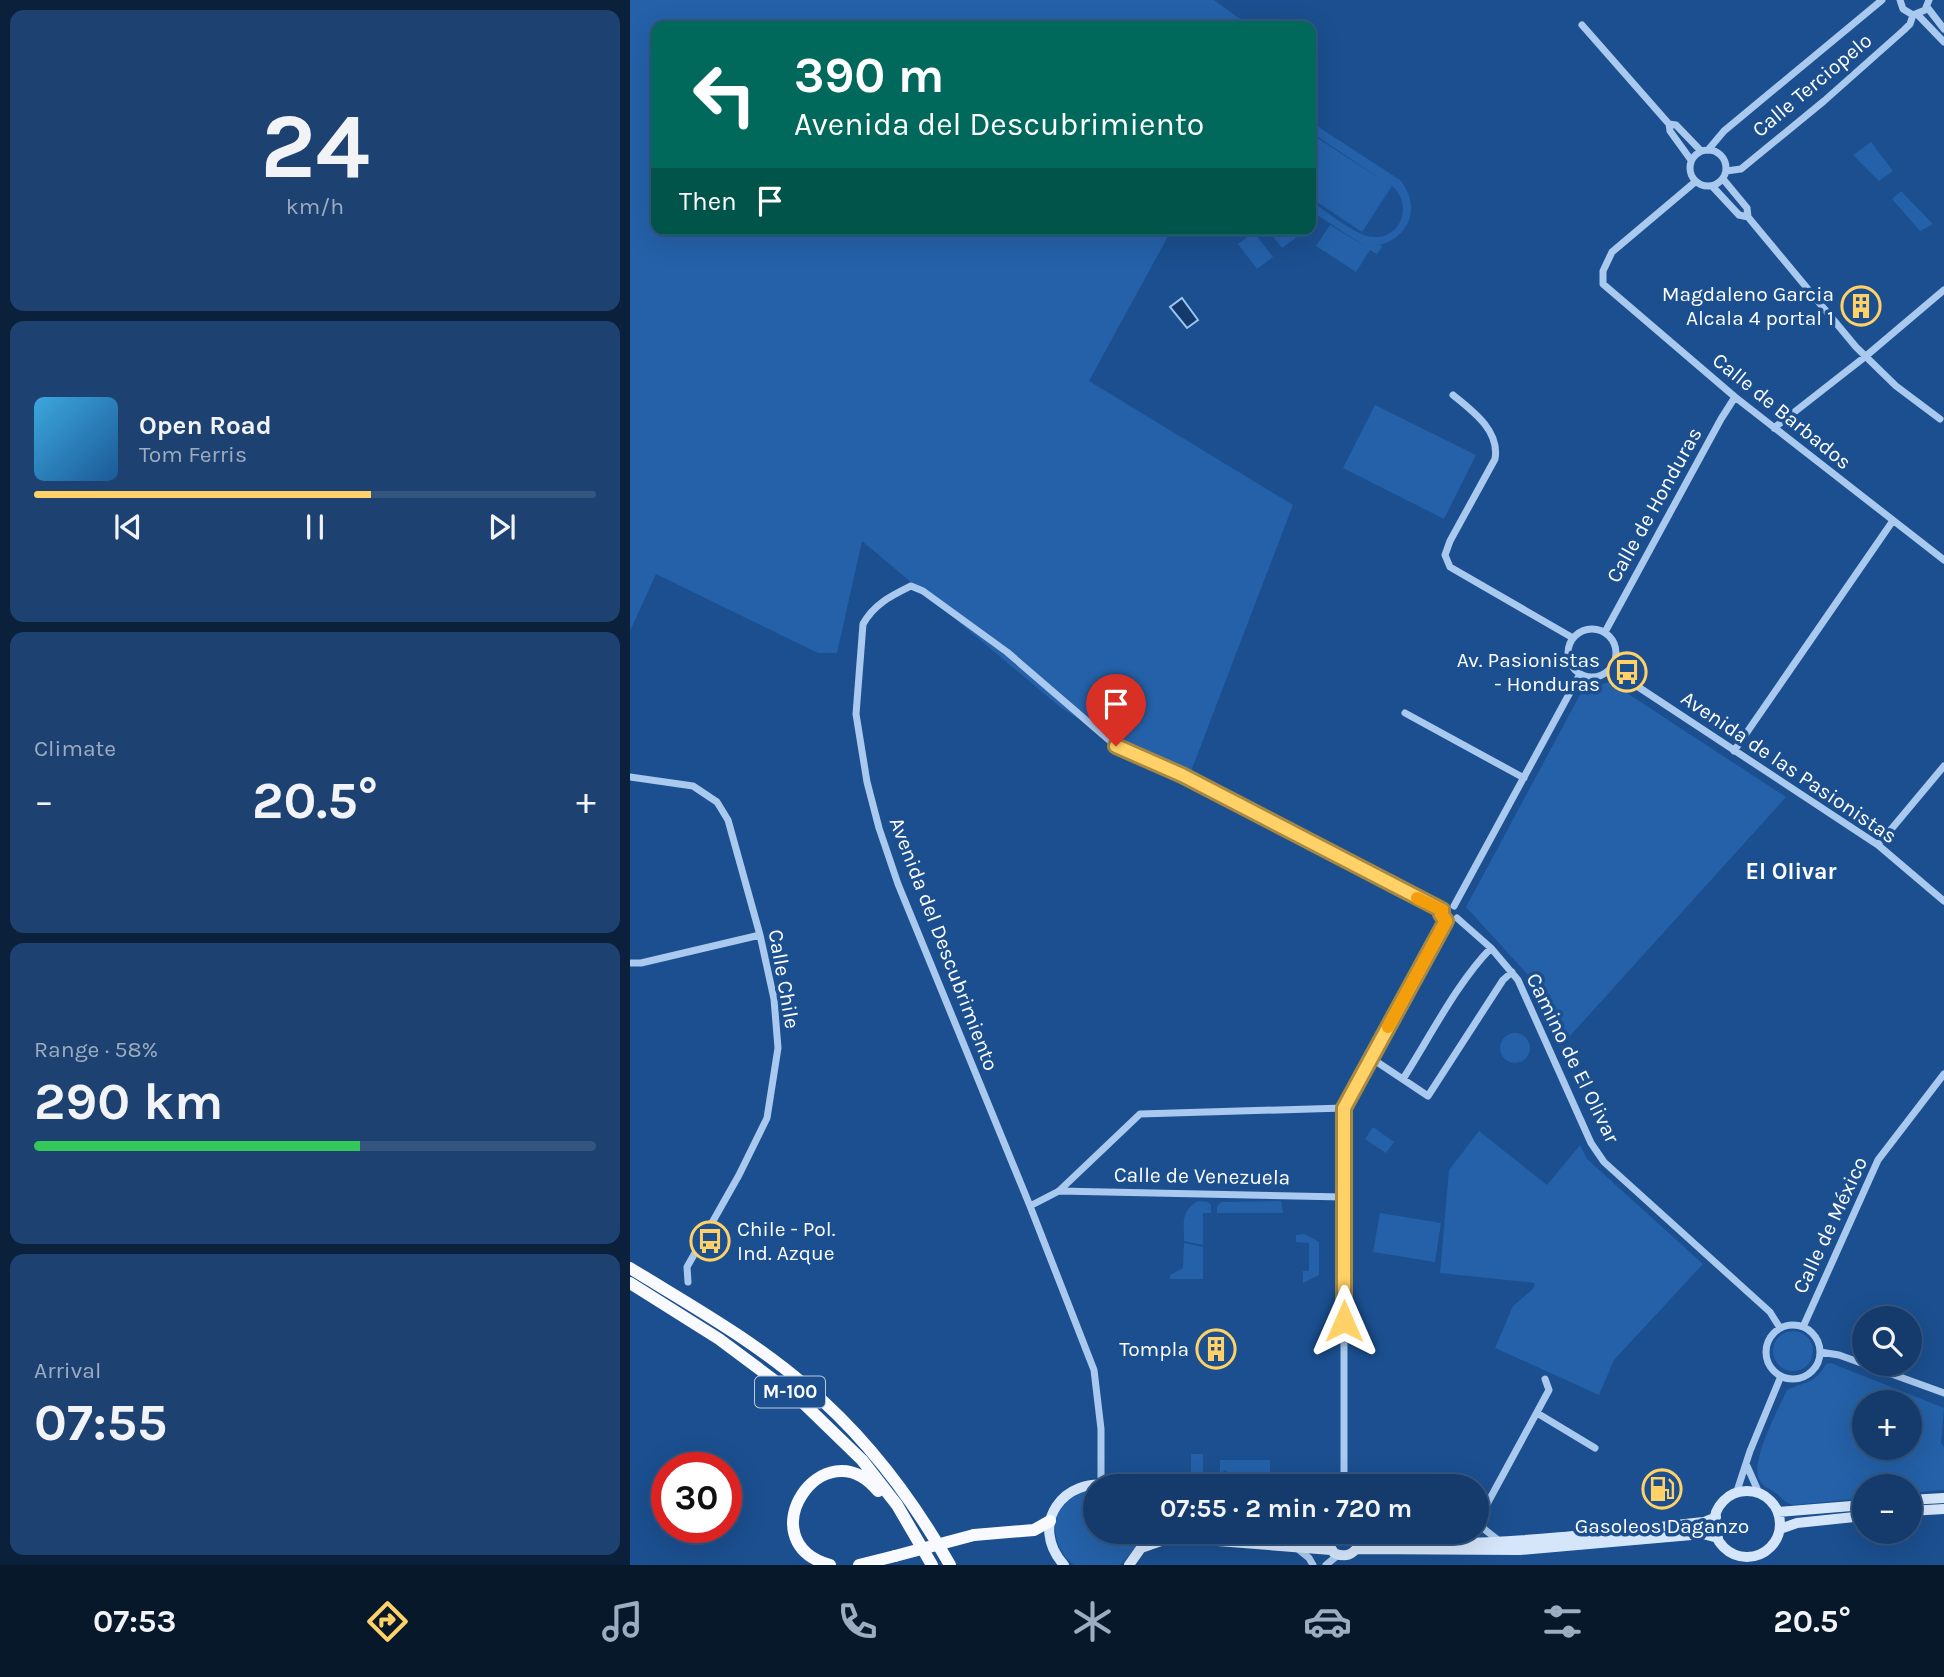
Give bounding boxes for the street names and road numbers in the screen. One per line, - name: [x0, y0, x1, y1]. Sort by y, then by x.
- street label: Calle Terciopelo: [1747, 28, 1877, 142]
- street label: Calle de Barbados: [1708, 348, 1856, 474]
- street label: Calle de Honduras: [1601, 423, 1707, 587]
- street label: Avenida de las Pasionistas: [1677, 686, 1901, 848]
- street label: Avenida del Descubrimiento: [885, 814, 1003, 1074]
- street label: Calle Chile: [763, 927, 805, 1031]
- street label: Camino de El Olivar: [1521, 969, 1625, 1147]
- street label: Calle de México: [1788, 1153, 1872, 1297]
- street label: Calle de Venezuela: [1114, 1162, 1290, 1190]
- road number: M-100: [755, 1376, 825, 1408]

